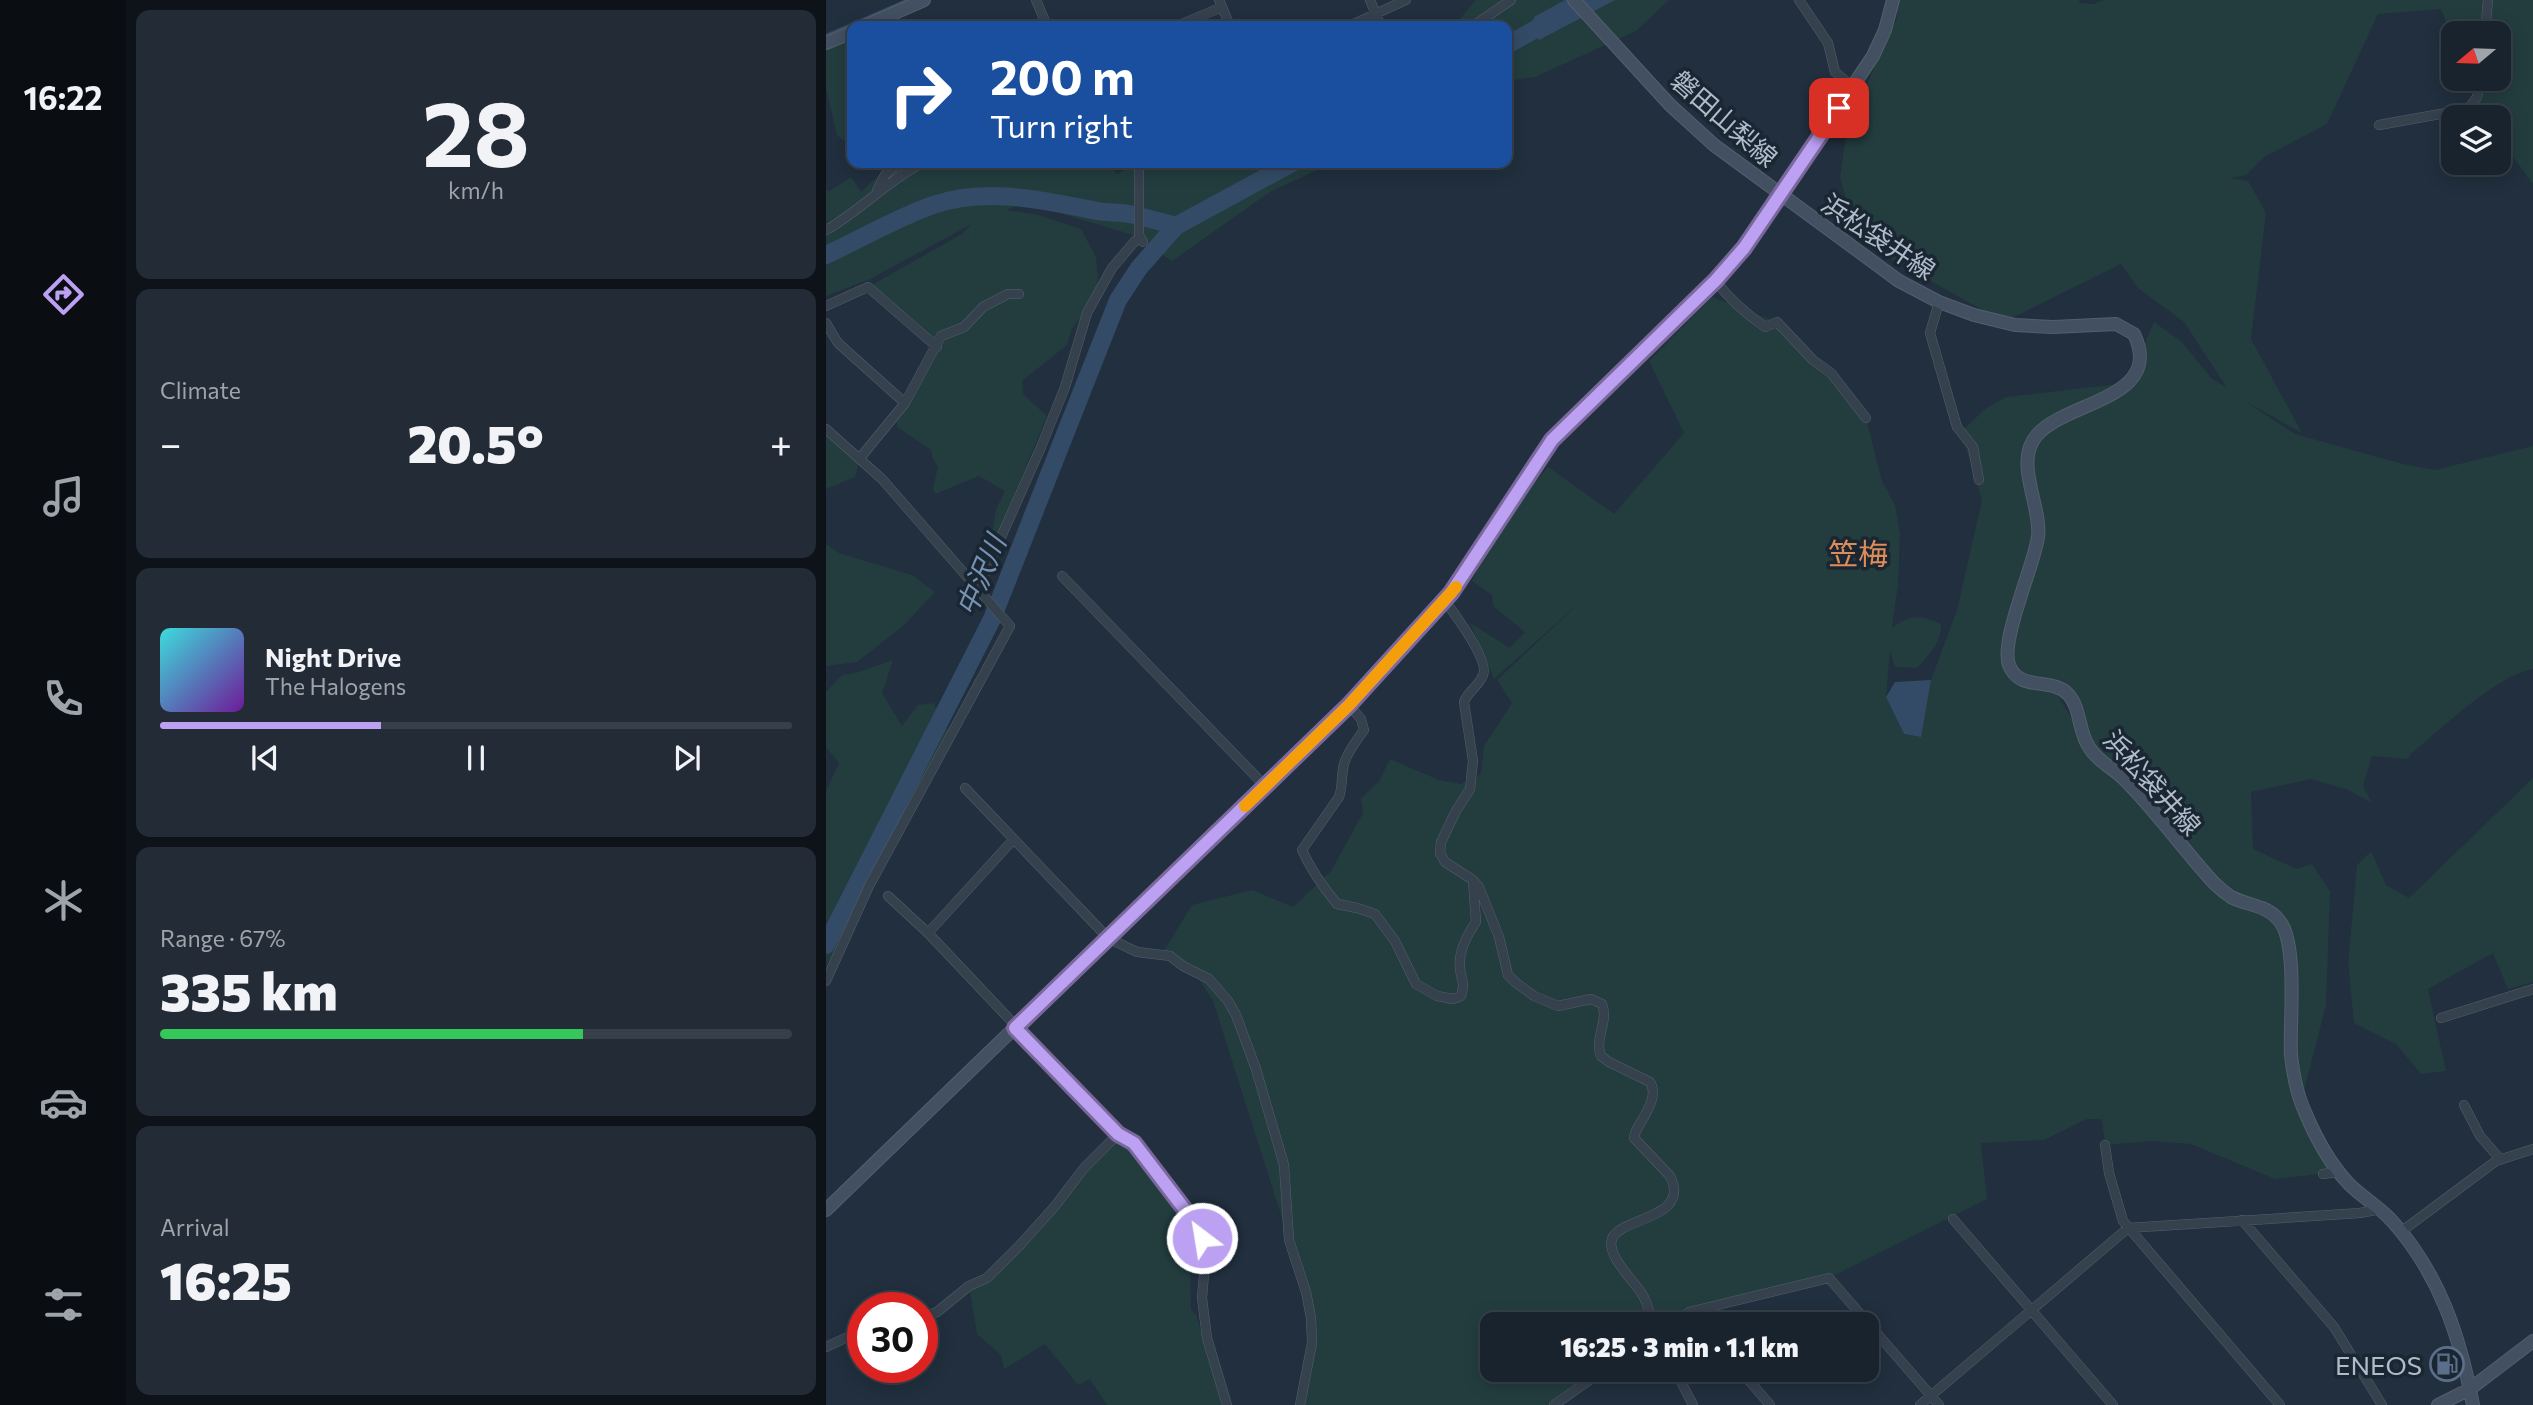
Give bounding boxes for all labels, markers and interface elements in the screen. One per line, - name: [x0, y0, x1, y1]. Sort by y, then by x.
- north arrow: [2441, 21, 2511, 91]
- map controls: [2441, 21, 2511, 175]
- text: 200 m: [990, 45, 1135, 105]
- icon: right: [875, 49, 966, 140]
- street label: 磐田山梨線: [1666, 64, 1784, 172]
- text: 28: [422, 74, 530, 186]
- text: 16:22: [23, 77, 103, 117]
- pin: [1809, 78, 1869, 138]
- icon: arrive: [1820, 89, 1858, 127]
- text: Turn right: [990, 105, 1133, 145]
- button: layers: [2441, 105, 2511, 175]
- text: km/h: [448, 176, 504, 204]
- street label: 浜松袋井線: [1816, 187, 1942, 285]
- icon: directions: [39, 270, 88, 319]
- text: Climate: [160, 376, 241, 404]
- text: 20.5°: [407, 410, 544, 474]
- text: −: [160, 419, 182, 466]
- text: +: [770, 419, 792, 466]
- icon: music: [39, 472, 88, 521]
- water label: 中沢川: [948, 527, 1013, 620]
- district label: 笠梅: [1828, 534, 1888, 571]
- text: Night Drive: [265, 641, 401, 672]
- text: The Halogens: [265, 672, 406, 700]
- icon: phone: [39, 674, 88, 723]
- street label: 浜松袋井線: [2098, 723, 2208, 841]
- icon: previous: [246, 739, 284, 777]
- icon: pause: [457, 739, 495, 777]
- icon: next: [668, 739, 706, 777]
- icon: climate: [39, 876, 88, 925]
- text: Range · 67%: [160, 924, 285, 952]
- text: 335 km: [160, 958, 338, 1022]
- icon: car: [39, 1078, 88, 1127]
- position arrow: [1165, 1201, 1239, 1275]
- text: Arrival: [160, 1213, 230, 1241]
- text: 16:25: [160, 1247, 292, 1311]
- icon: filters: [39, 1280, 88, 1329]
- speed limit sign: 30: [847, 1292, 938, 1383]
- text: 16:25 · 3 min · 1.1 km: [1560, 1331, 1799, 1362]
- fuel station icon: ENEOS: [2428, 1345, 2466, 1383]
- place label: ENEOS: [2335, 1349, 2422, 1380]

